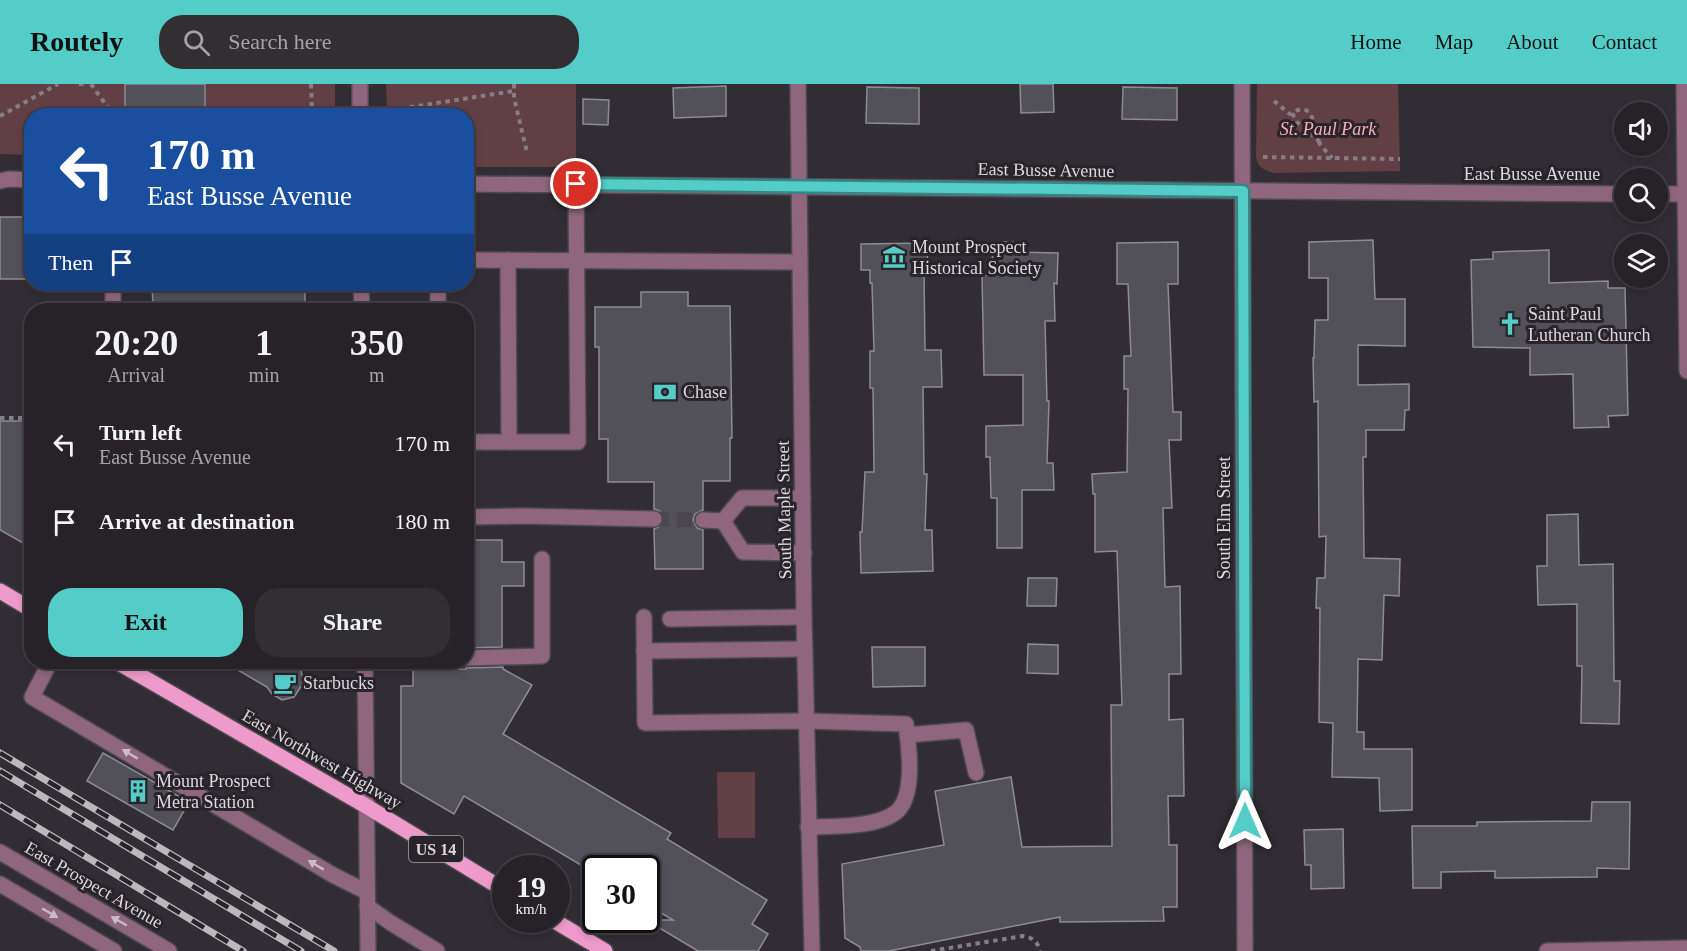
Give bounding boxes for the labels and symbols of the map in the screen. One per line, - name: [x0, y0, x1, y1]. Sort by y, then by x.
- park label: St. Paul Park: [1280, 119, 1377, 139]
- pin: [550, 158, 601, 209]
- street label: East Busse Avenue: [978, 159, 1114, 181]
- street label: East Busse Avenue: [1464, 164, 1600, 184]
- place label: Mount Prospect Historical Society: [912, 237, 1041, 278]
- museum icon: Mount Prospect Historical Society: [881, 244, 907, 270]
- place label: Saint Paul Lutheran Church: [1528, 304, 1650, 345]
- church icon: Saint Paul Lutheran Church: [1497, 311, 1523, 337]
- bank icon: Chase: [652, 379, 678, 405]
- place label: Chase: [683, 382, 727, 402]
- street label: South Maple Street: [773, 440, 795, 580]
- street label: South Elm Street: [1214, 457, 1234, 580]
- cafe icon: Starbucks: [272, 670, 298, 696]
- place label: Starbucks: [303, 673, 374, 693]
- street label: East Northwest Highway: [239, 705, 405, 813]
- one-way arrow: [122, 749, 138, 760]
- place label: Mount Prospect Metra Station: [156, 771, 271, 812]
- building icon: Mount Prospect Metra Station: [125, 778, 151, 804]
- position arrow: [1213, 789, 1277, 853]
- road number: US 14: [409, 836, 463, 862]
- street label: East Prospect Avenue: [22, 837, 166, 933]
- speed limit sign: 30: [582, 855, 660, 933]
- one-way arrow: [308, 859, 324, 870]
- one-way arrow: [42, 908, 58, 919]
- one-way arrow: [111, 916, 127, 927]

